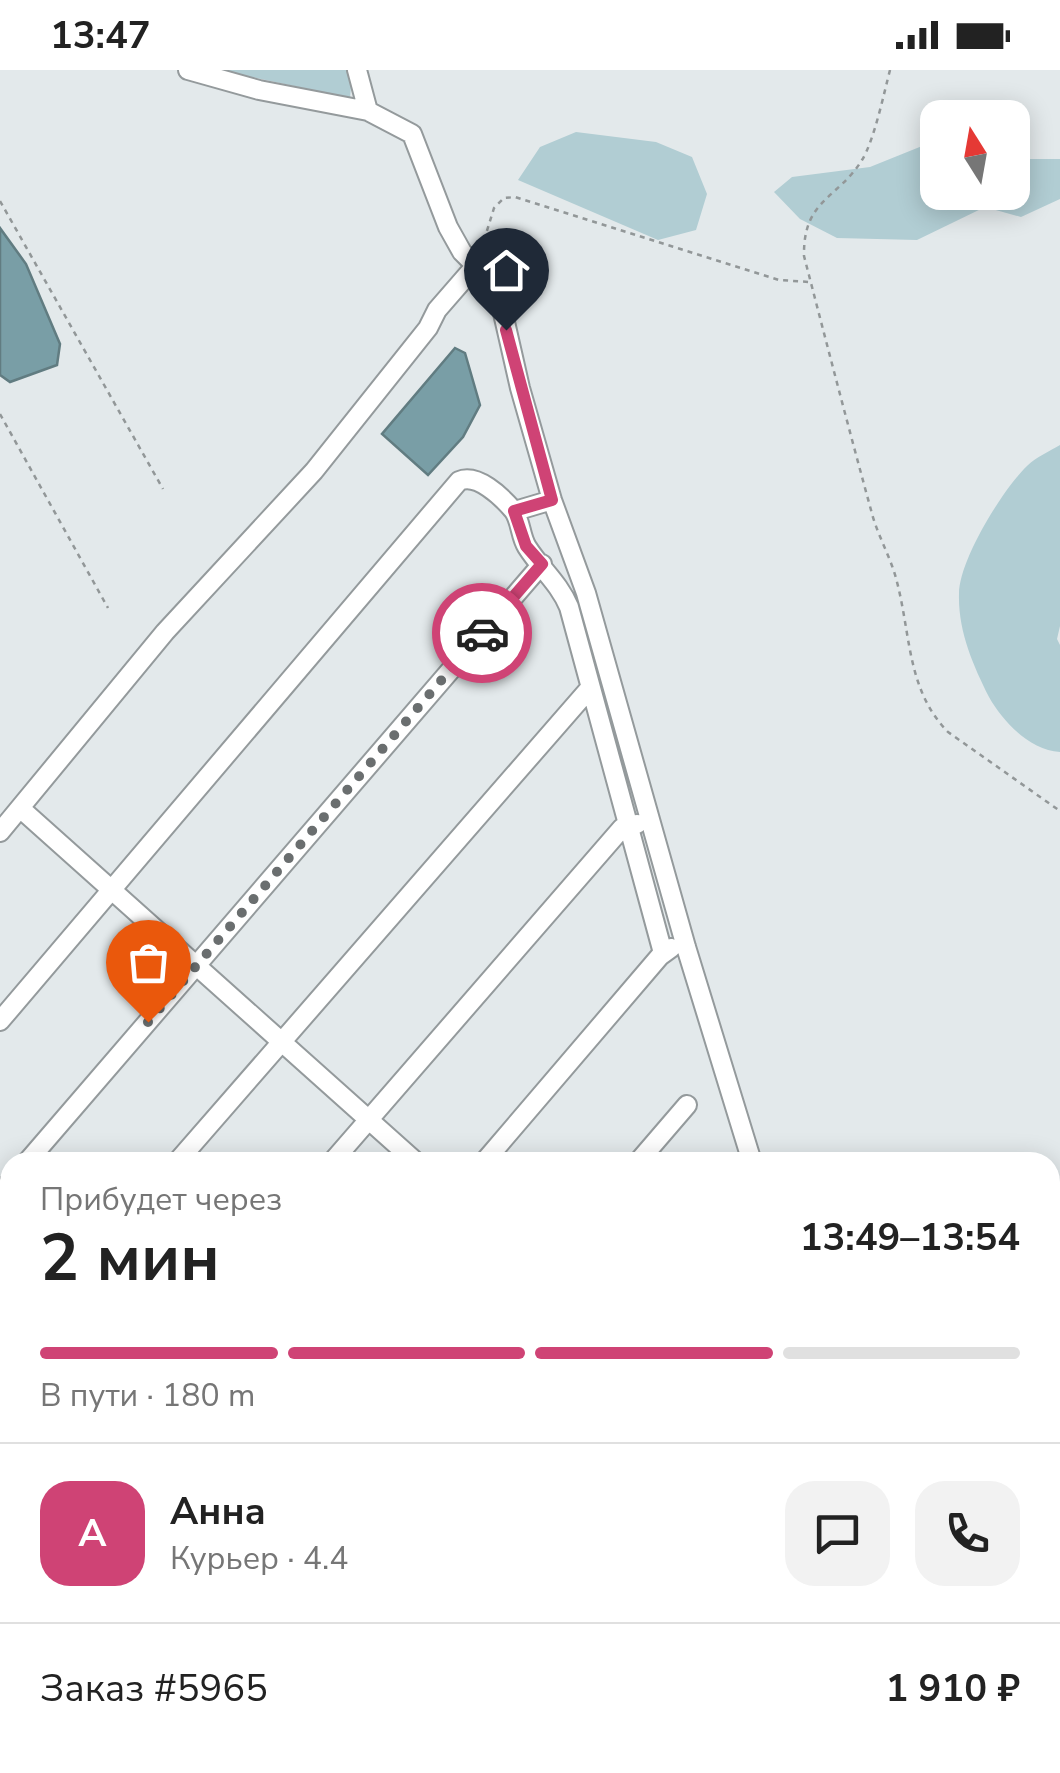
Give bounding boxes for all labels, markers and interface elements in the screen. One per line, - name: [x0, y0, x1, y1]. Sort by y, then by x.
- text: 13:47: [50, 10, 151, 61]
- north arrow: [920, 100, 1030, 210]
- map controls: [920, 100, 1030, 210]
- pin: [464, 228, 549, 331]
- icon: home: [479, 243, 534, 298]
- courier: [432, 583, 532, 683]
- icon: car: [455, 606, 510, 661]
- pin: [106, 920, 191, 1023]
- icon: bag: [121, 935, 176, 990]
- text: Прибудет через: [40, 1178, 282, 1221]
- text: 13:49–13:54: [800, 1212, 1020, 1263]
- text: 2 мин: [40, 1214, 220, 1303]
- text: В пути · 180 m: [40, 1374, 255, 1417]
- button: chat: [785, 1481, 890, 1586]
- button: phone: [915, 1481, 1020, 1586]
- text: Анна: [170, 1486, 266, 1537]
- text: А: [78, 1508, 107, 1559]
- text: Курьер · 4.4: [170, 1537, 348, 1580]
- text: Заказ #5965: [40, 1663, 268, 1714]
- text: 1 910 ₽: [885, 1663, 1020, 1714]

